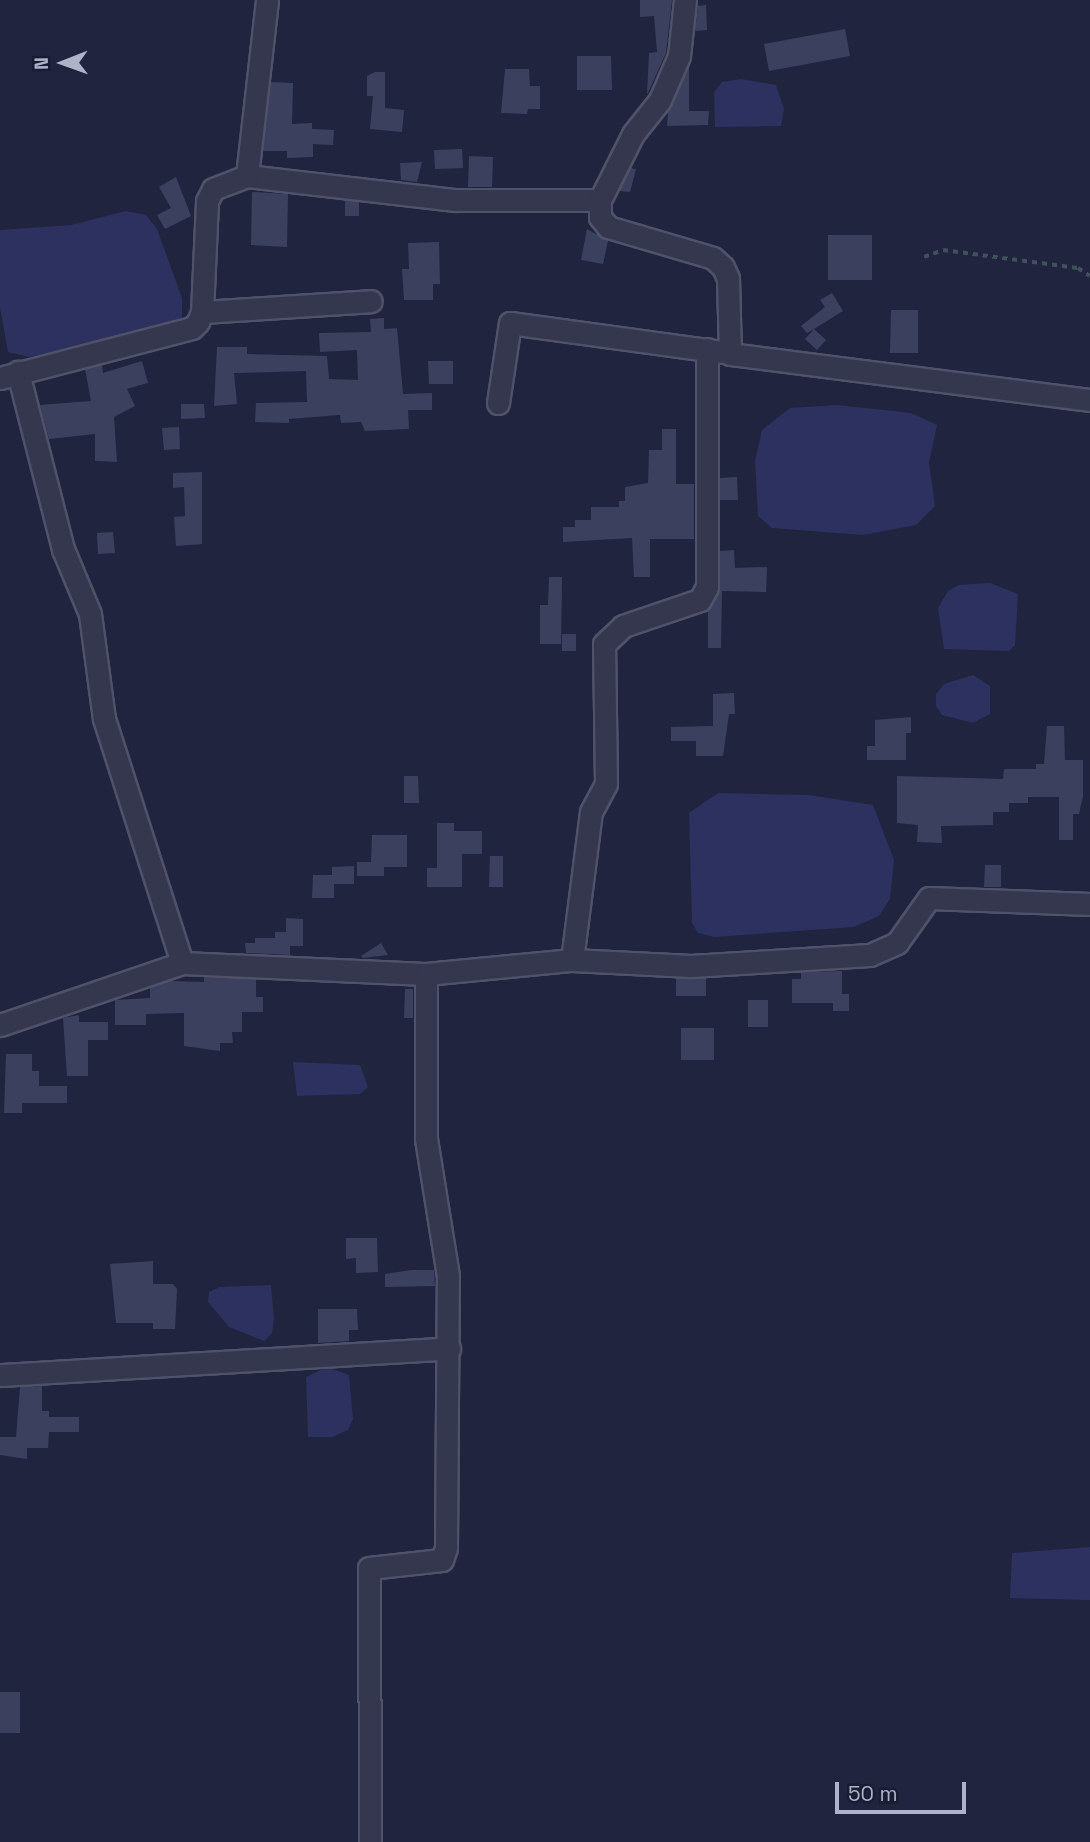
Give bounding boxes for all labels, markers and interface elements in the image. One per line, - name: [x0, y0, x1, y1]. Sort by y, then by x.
- north arrow: [28, 28, 98, 98]
- text: N: [29, 57, 54, 70]
- scale bar: [838, 1769, 969, 1813]
- text: 50 m: [848, 1780, 898, 1807]

